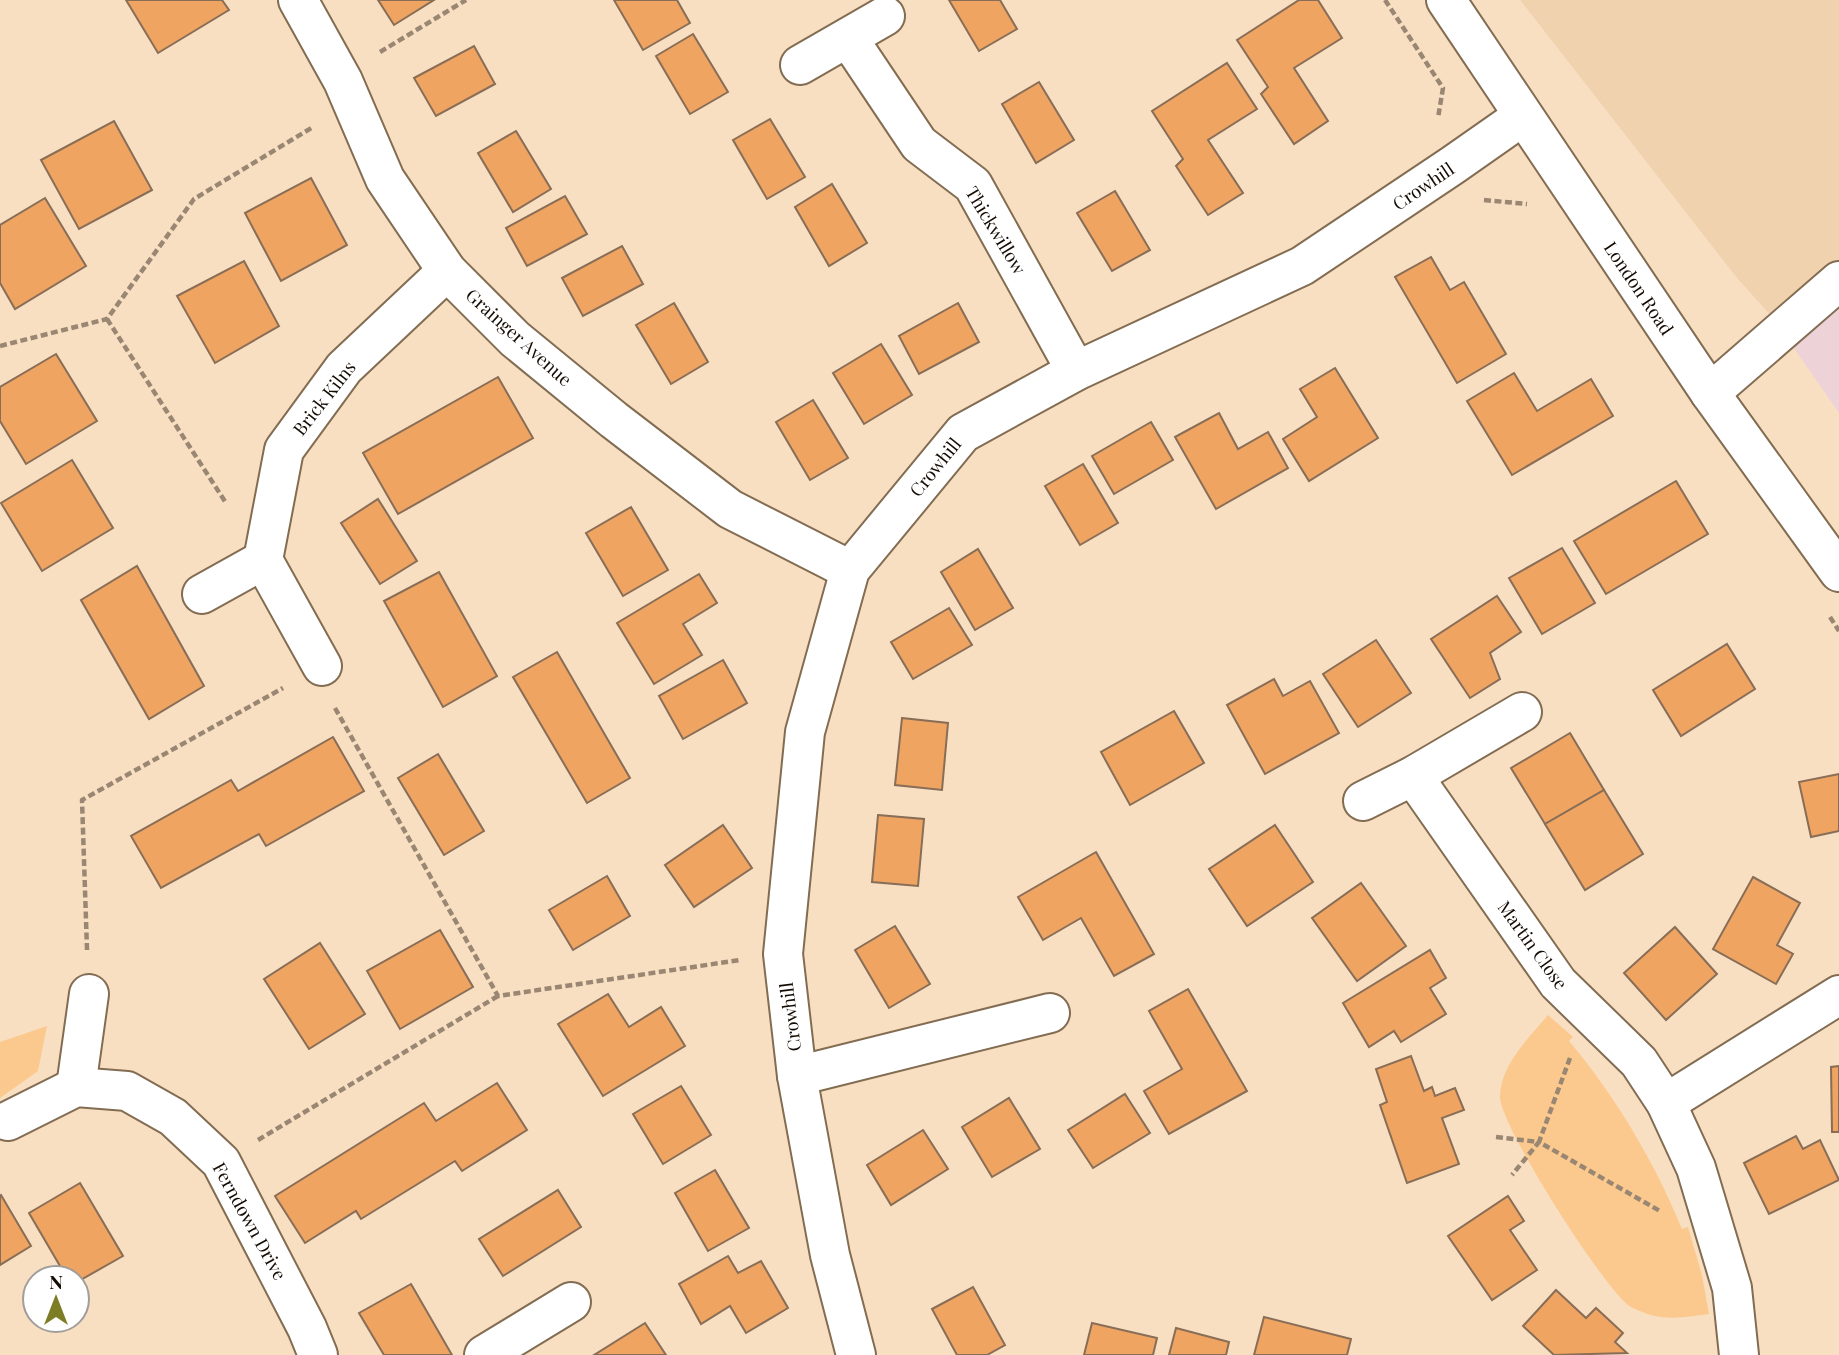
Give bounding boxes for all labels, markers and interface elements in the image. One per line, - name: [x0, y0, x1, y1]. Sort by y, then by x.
- street label: Crowhill: [1388, 157, 1458, 215]
- street label: Thickwillow: [960, 182, 1032, 278]
- street label: London Road: [1599, 237, 1679, 340]
- street label: Grainger Avenue: [461, 283, 577, 391]
- street label: Brick Kilns: [287, 356, 361, 440]
- street label: Crowhill: [904, 433, 966, 501]
- street label: Martin Close: [1493, 896, 1573, 994]
- street label: Crowhill: [774, 981, 806, 1053]
- street label: Ferndown Drive: [208, 1158, 292, 1284]
- north arrow: [21, 1264, 91, 1334]
- text: N: [49, 1268, 63, 1294]

